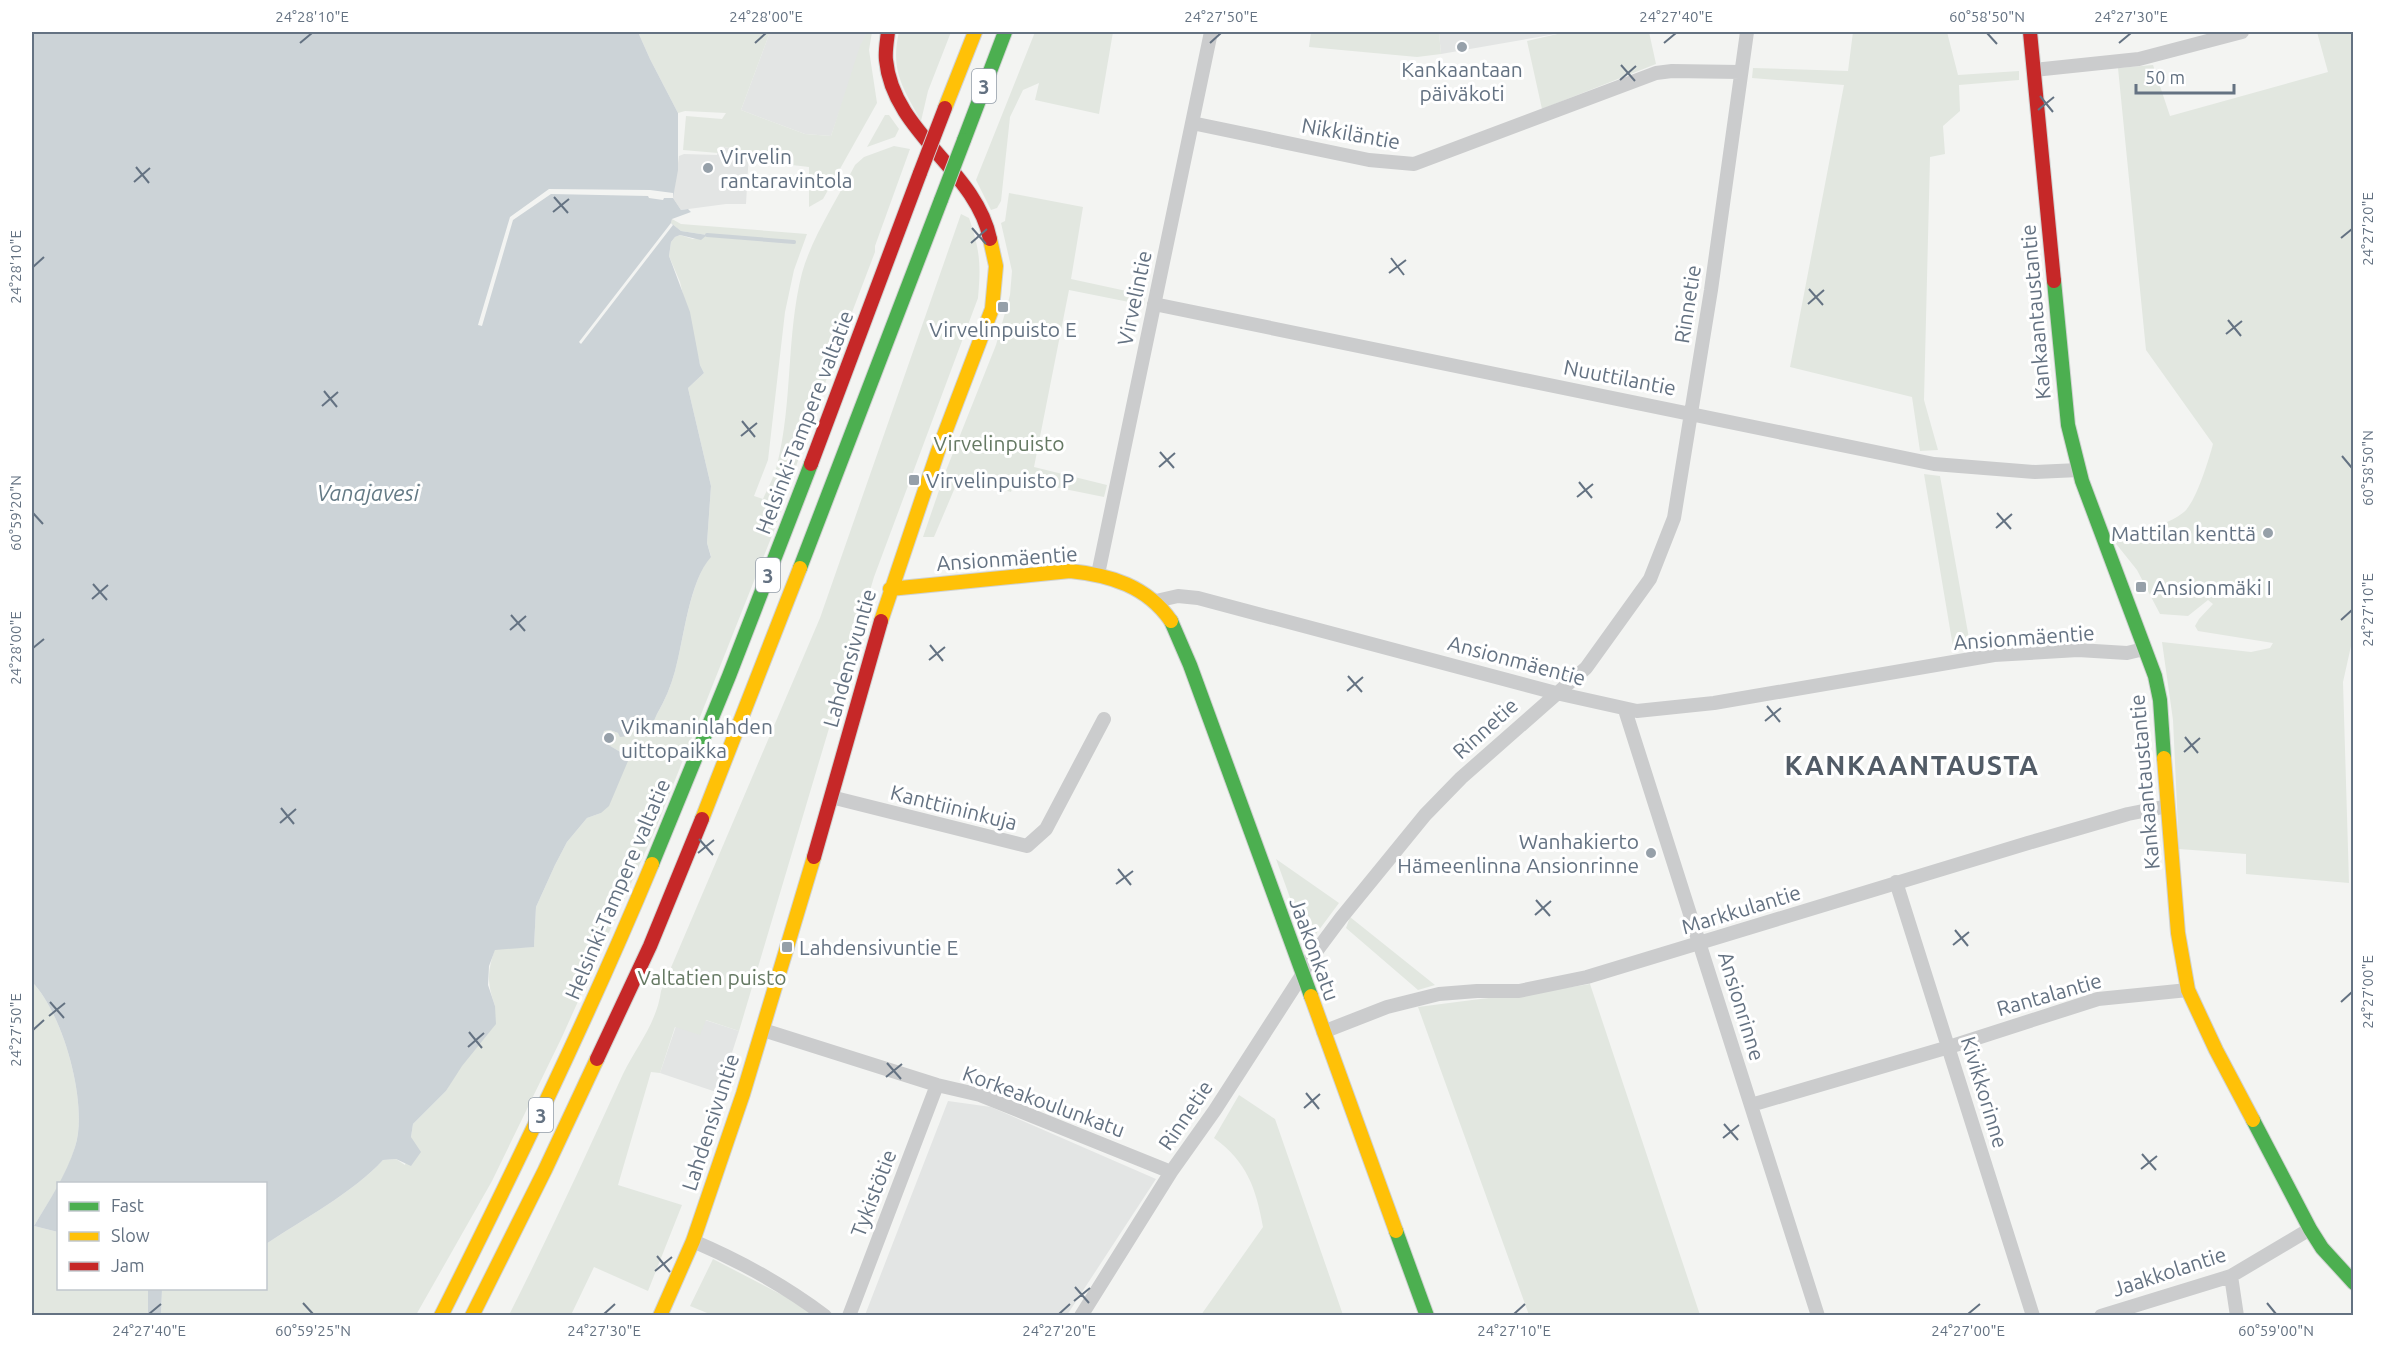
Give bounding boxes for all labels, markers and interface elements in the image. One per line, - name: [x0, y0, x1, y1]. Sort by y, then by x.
- text: 24°28'10"E: [275, 8, 349, 25]
- text: 24°28'00"E: [729, 8, 803, 25]
- text: 24°27'50"E: [1184, 8, 1258, 25]
- text: 24°27'40"E: [1639, 8, 1713, 25]
- text: 60°58'50"N: [1949, 8, 2025, 25]
- text: 24°27'30"E: [2094, 8, 2168, 25]
- marker: Kankaantaan päiväkoti: [1455, 40, 1469, 54]
- place label: Kankaantaan päiväkoti: [1401, 57, 1523, 105]
- scale bar: [2136, 57, 2234, 95]
- text: 50 m: [2145, 67, 2185, 87]
- road number: 3: [972, 69, 996, 103]
- street label: Nikkiläntie: [1300, 113, 1402, 153]
- place label: Virvelin rantaravintola: [720, 144, 853, 192]
- marker: Virvelin rantaravintola: [701, 161, 715, 175]
- text: 24°27'20"E: [2359, 192, 2376, 266]
- street label: Kankaantaustantie: [2015, 223, 2055, 401]
- text: 24°28'10"E: [7, 230, 24, 304]
- street label: Virvelintie: [1112, 248, 1156, 348]
- street label: Rinnetie: [1669, 263, 1705, 345]
- marker: Virvelinpuisto E: [996, 300, 1010, 314]
- street label: Helsinki-Tampere valtatie: [750, 307, 858, 537]
- place label: Virvelinpuisto E: [929, 317, 1077, 341]
- street label: Nuuttilantie: [1562, 354, 1678, 400]
- text: 60°58'50"N: [2359, 430, 2376, 506]
- park label: Virvelinpuisto: [934, 431, 1064, 455]
- place label: Virvelinpuisto P: [926, 468, 1074, 492]
- marker: Virvelinpuisto P: [907, 473, 921, 487]
- text: 60°59'20"N: [7, 475, 24, 551]
- water label: Vanajavesi: [317, 480, 421, 505]
- place label: Mattilan kenttä: [2111, 521, 2256, 545]
- marker: Mattilan kenttä: [2261, 526, 2275, 540]
- street label: Ansionmäentie: [936, 541, 1078, 575]
- road number: 3: [756, 558, 780, 592]
- text: 24°27'10"E: [2359, 573, 2376, 647]
- place label: Ansionmäki I: [2153, 575, 2272, 599]
- marker: Ansionmäki I: [2134, 580, 2148, 594]
- street label: Lahdensivuntie: [818, 586, 880, 730]
- text: 24°28'00"E: [7, 611, 24, 685]
- street label: Ansionmäentie: [1953, 620, 2095, 654]
- street label: Ansionmäentie: [1446, 630, 1588, 690]
- street label: Rinnetie: [1448, 693, 1522, 763]
- street label: Kankaantaustantie: [2124, 693, 2164, 871]
- place label: Vikmaninlahden uittopaikka: [621, 714, 773, 762]
- marker: Vikmaninlahden uittopaikka: [602, 731, 616, 745]
- district label: KANKAANTAUSTA: [1785, 750, 2039, 780]
- street label: Helsinki-Tampere valtatie: [560, 775, 674, 1003]
- street label: Kanttiininkuja: [888, 780, 1020, 834]
- place label: Wanhakierto Hämeenlinna Ansionrinne: [1397, 829, 1639, 877]
- marker: Wanhakierto Hämeenlinna Ansionrinne: [1644, 846, 1658, 860]
- street label: Markkulantie: [1678, 879, 1804, 939]
- street label: Jaakonkatu: [1285, 894, 1345, 1004]
- place label: Lahdensivuntie E: [799, 935, 958, 959]
- marker: Lahdensivuntie E: [780, 940, 794, 954]
- street label: Ansionrinne: [1714, 949, 1770, 1063]
- text: 24°27'00"E: [2359, 955, 2376, 1029]
- park label: Valtatien puisto: [637, 965, 787, 989]
- street label: Rantalantie: [1994, 968, 2104, 1020]
- text: 24°27'50"E: [7, 993, 24, 1067]
- street label: Kivikkorinne: [1957, 1033, 2013, 1151]
- street label: Lahdensivuntie: [677, 1050, 743, 1194]
- street label: Korkeakoulunkatu: [960, 1060, 1128, 1142]
- street label: Rinnetie: [1153, 1076, 1217, 1154]
- road number: 3: [529, 1098, 553, 1132]
- street label: Tykistötie: [845, 1146, 901, 1240]
- legend: [57, 1182, 267, 1290]
- text: Fast: [111, 1195, 144, 1215]
- text: Slow: [111, 1225, 150, 1245]
- street label: Jaakkolantie: [2109, 1241, 2229, 1301]
- text: Jam: [111, 1255, 145, 1275]
- text: 24°27'40"E: [112, 1322, 186, 1339]
- text: 60°59'25"N: [275, 1322, 351, 1339]
- text: 24°27'30"E: [567, 1322, 641, 1339]
- text: 24°27'20"E: [1022, 1322, 1096, 1339]
- text: 24°27'10"E: [1477, 1322, 1551, 1339]
- text: 24°27'00"E: [1931, 1322, 2005, 1339]
- text: 60°59'00"N: [2238, 1322, 2314, 1339]

